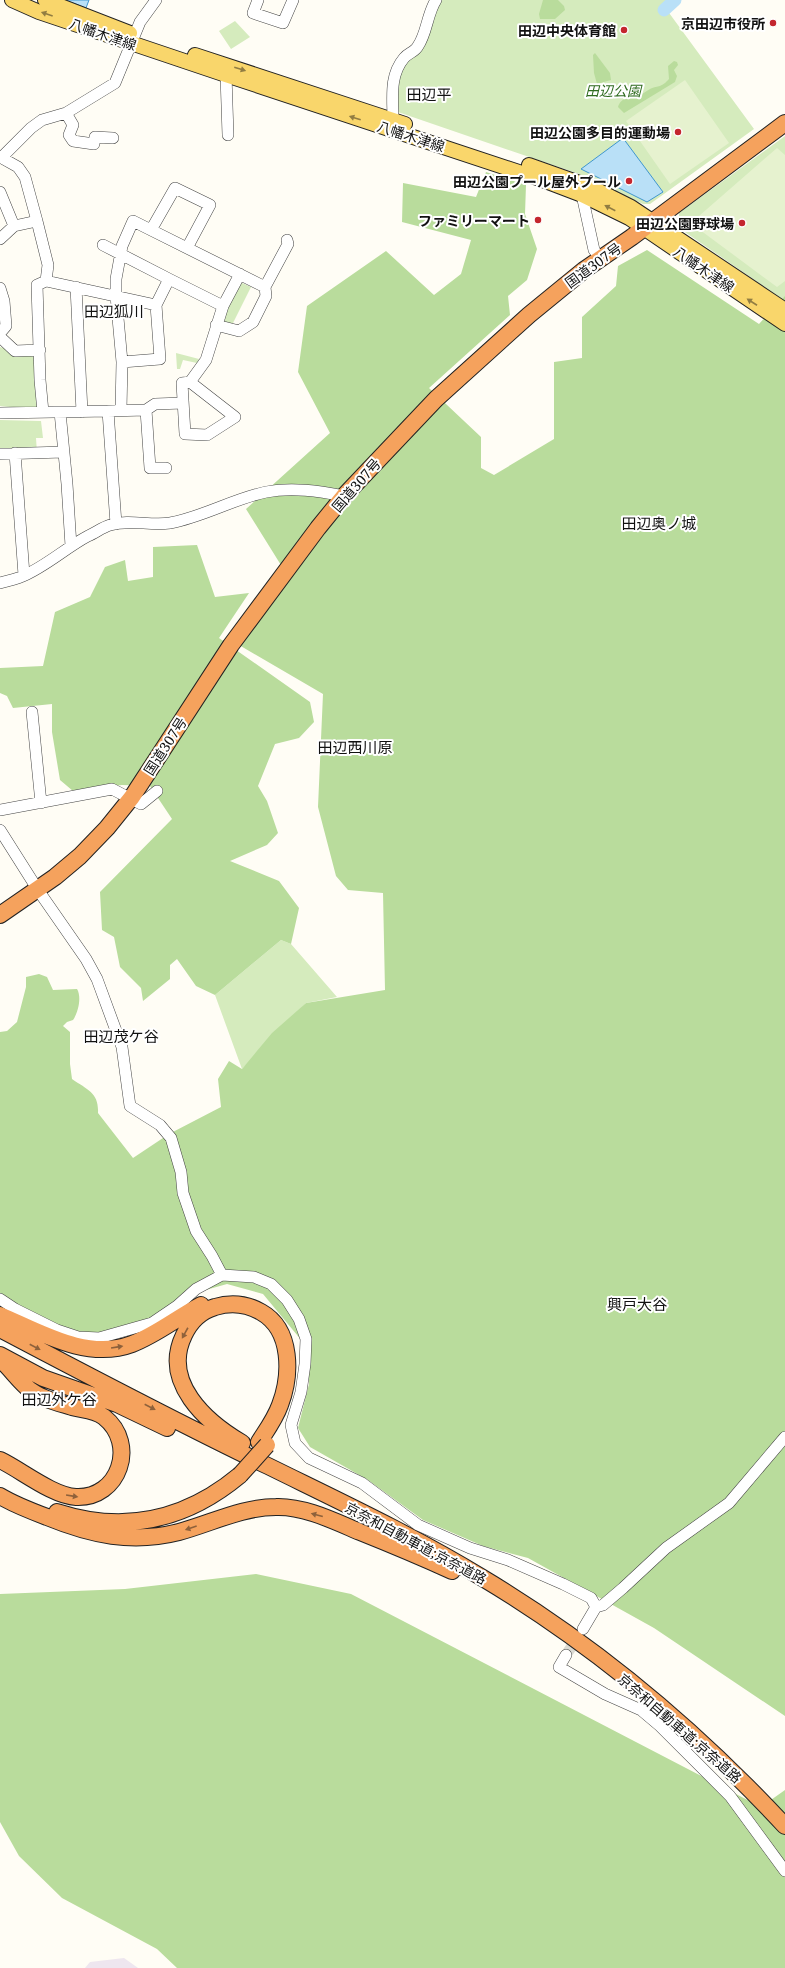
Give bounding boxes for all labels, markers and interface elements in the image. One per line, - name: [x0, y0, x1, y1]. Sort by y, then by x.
- one-way arrow: [40, 11, 52, 17]
- street label: 八幡木津線: [67, 14, 139, 54]
- place label: 京田辺市役所: [681, 14, 765, 33]
- marker: 京田辺市役所: [768, 18, 778, 28]
- place label: 田辺中央体育館: [518, 21, 616, 40]
- marker: 田辺中央体育館: [619, 25, 629, 35]
- one-way arrow: [235, 67, 247, 73]
- park label: 田辺公園: [585, 81, 643, 100]
- district label: 田辺平: [406, 84, 452, 104]
- one-way arrow: [349, 115, 361, 121]
- street label: 八幡木津線: [375, 116, 447, 156]
- place label: 田辺公園多目的運動場: [530, 123, 670, 142]
- marker: 田辺公園多目的運動場: [673, 127, 683, 137]
- place label: 田辺公園プール屋外プール: [453, 172, 621, 191]
- marker: 田辺公園プール屋外プール: [624, 176, 634, 186]
- one-way arrow: [604, 205, 616, 211]
- place label: ファミリーマート: [418, 211, 530, 230]
- place label: 田辺公園野球場: [636, 214, 734, 233]
- marker: ファミリーマート: [533, 215, 543, 225]
- marker: 田辺公園野球場: [737, 218, 747, 228]
- street label: 国道307号: [561, 238, 625, 292]
- street label: 八幡木津線: [670, 242, 738, 296]
- one-way arrow: [747, 299, 758, 306]
- district label: 田辺狐川: [84, 301, 144, 321]
- street label: 国道307号: [327, 454, 385, 516]
- district label: 田辺奥ノ城: [621, 513, 697, 533]
- street label: 国道307号: [139, 713, 191, 779]
- district label: 田辺西川原: [317, 737, 393, 757]
- district label: 田辺茂ケ谷: [83, 1026, 159, 1046]
- district label: 興戸大谷: [607, 1294, 667, 1314]
- one-way arrow: [182, 1327, 189, 1339]
- one-way arrow: [29, 1344, 40, 1351]
- one-way arrow: [110, 1344, 123, 1350]
- district label: 田辺外ケ谷: [21, 1389, 97, 1409]
- one-way arrow: [144, 1404, 156, 1410]
- one-way arrow: [65, 1493, 78, 1499]
- street label: 京奈和自動車道;京奈道路: [342, 1498, 490, 1588]
- one-way arrow: [311, 1512, 323, 1518]
- one-way arrow: [185, 1525, 197, 1531]
- street label: 京奈和自動車道;京奈道路: [614, 1669, 746, 1787]

